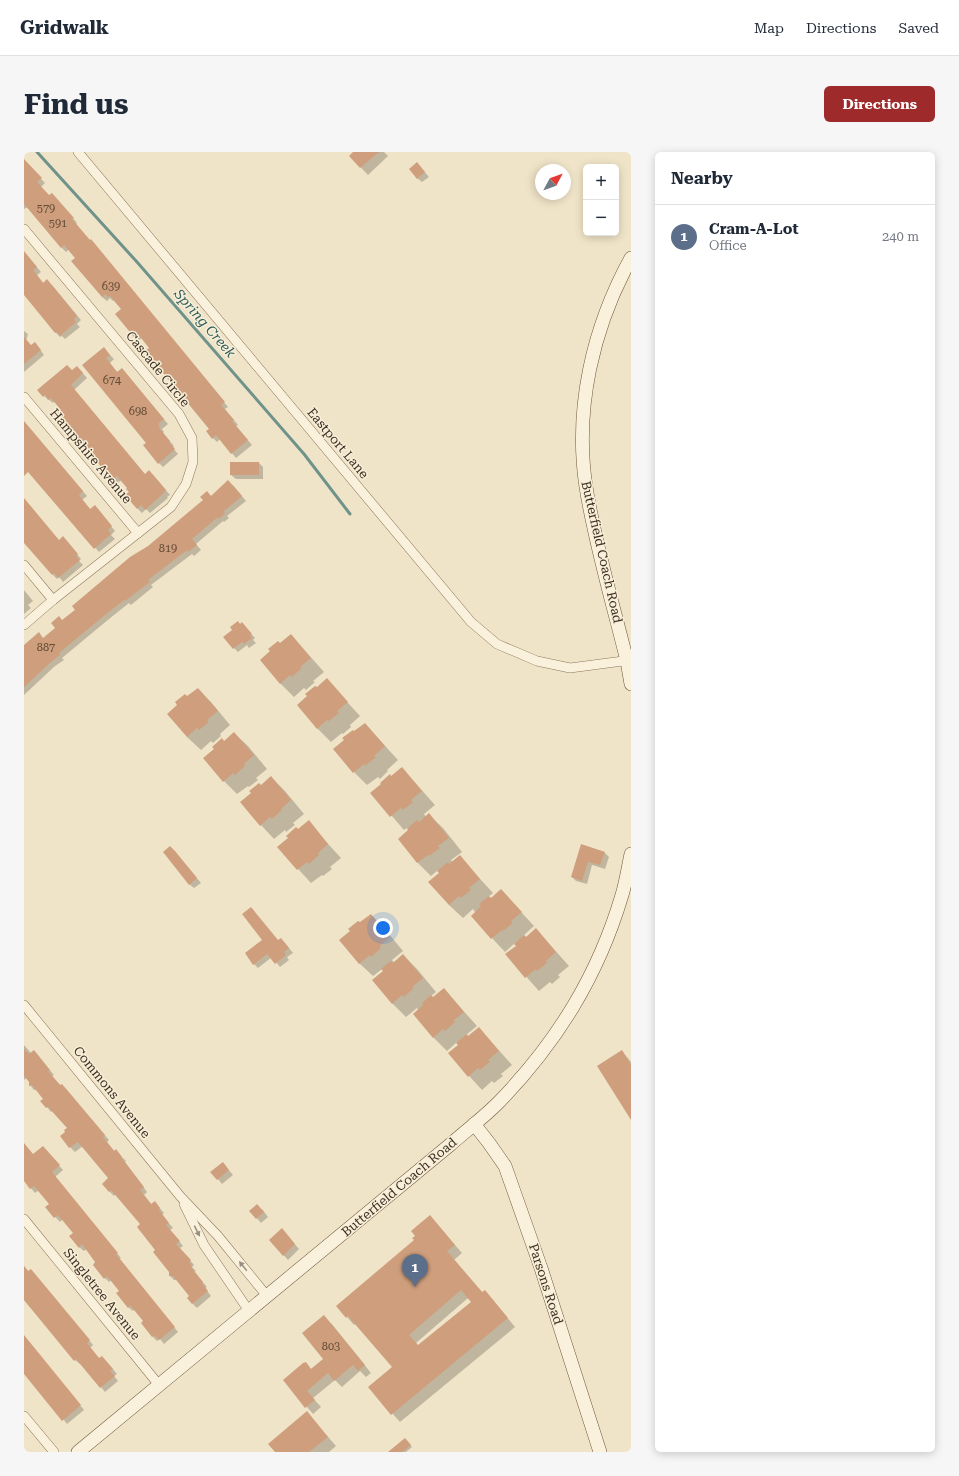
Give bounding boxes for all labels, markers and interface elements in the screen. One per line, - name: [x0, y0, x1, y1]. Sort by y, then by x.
- text: Gridwalk: [20, 16, 109, 39]
- text: Map: [754, 20, 784, 36]
- text: Directions: [806, 20, 876, 36]
- text: Saved: [898, 20, 939, 36]
- button: Directions: [824, 86, 935, 122]
- text: Find us: [24, 88, 128, 121]
- north arrow: [535, 164, 571, 200]
- map controls: [583, 164, 619, 236]
- button: +: [583, 164, 619, 200]
- text: Nearby: [671, 168, 733, 188]
- button: −: [583, 200, 619, 236]
- house number: 579: [37, 202, 55, 215]
- house number: 591: [49, 217, 67, 230]
- text: Cram-A-Lot: [709, 220, 799, 238]
- text: 1: [680, 229, 688, 244]
- text: 240 m: [882, 229, 919, 244]
- text: Office: [709, 238, 747, 253]
- house number: 639: [102, 280, 120, 293]
- water label: Spring Creek: [170, 285, 239, 361]
- street label: Cascade Circle: [123, 328, 193, 410]
- house number: 674: [103, 374, 122, 387]
- house number: 698: [129, 405, 147, 418]
- street label: Eastport Lane: [304, 405, 372, 481]
- street label: Hampshire Avenue: [47, 406, 135, 506]
- street label: Butterfield Coach Road: [578, 480, 626, 625]
- house number: 819: [159, 542, 177, 555]
- house number: 887: [37, 641, 55, 654]
- your location: [373, 918, 393, 938]
- street label: Commons Avenue: [70, 1043, 154, 1141]
- street label: Butterfield Coach Road: [339, 1134, 460, 1239]
- one-way arrow: [194, 1225, 200, 1237]
- street label: Parsons Road: [526, 1242, 566, 1327]
- street label: Singletree Avenue: [60, 1245, 144, 1343]
- pin: 1: [402, 1254, 428, 1287]
- one-way arrow: [238, 1261, 247, 1271]
- house number: 803: [322, 1340, 340, 1353]

